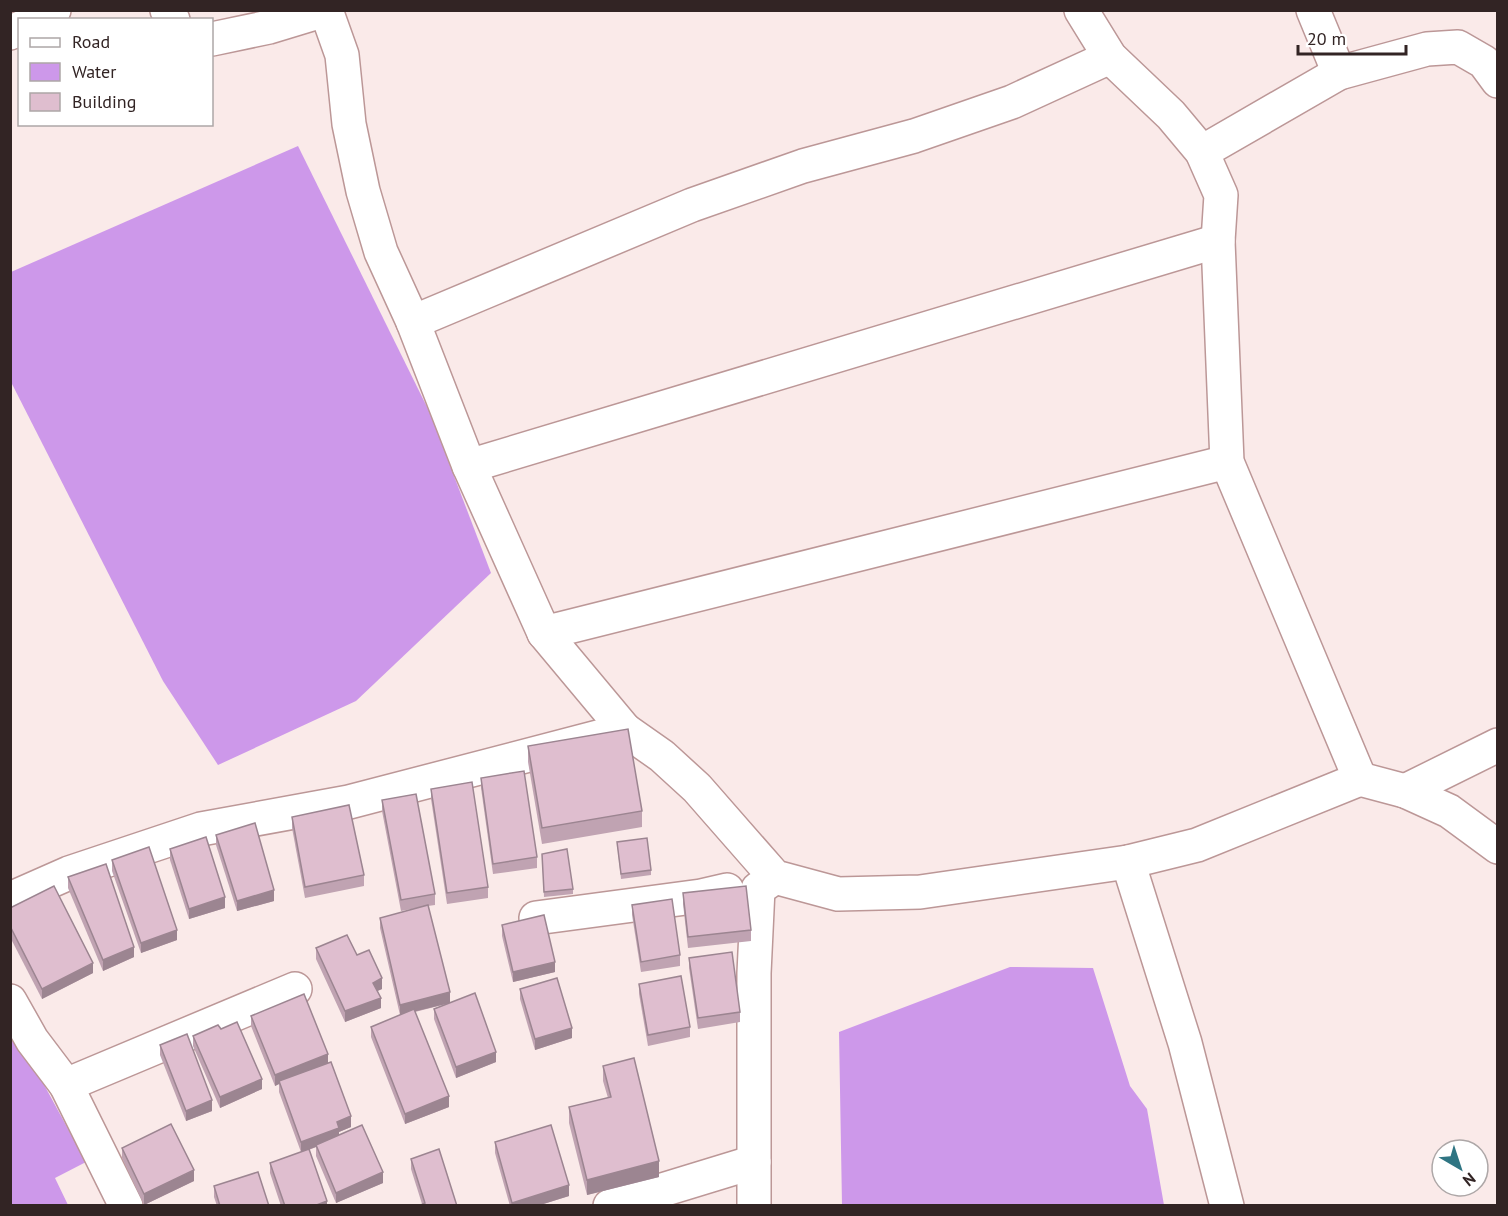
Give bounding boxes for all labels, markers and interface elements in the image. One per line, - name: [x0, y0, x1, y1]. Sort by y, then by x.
- legend: [18, 18, 213, 126]
- scale bar: [1298, 18, 1406, 56]
- text: 20 m: [1307, 27, 1346, 50]
- text: Road: [72, 30, 110, 53]
- text: Water: [72, 60, 116, 83]
- text: Building: [72, 90, 136, 113]
- north arrow: [1430, 1138, 1490, 1198]
- text: N: [1459, 1169, 1480, 1191]

